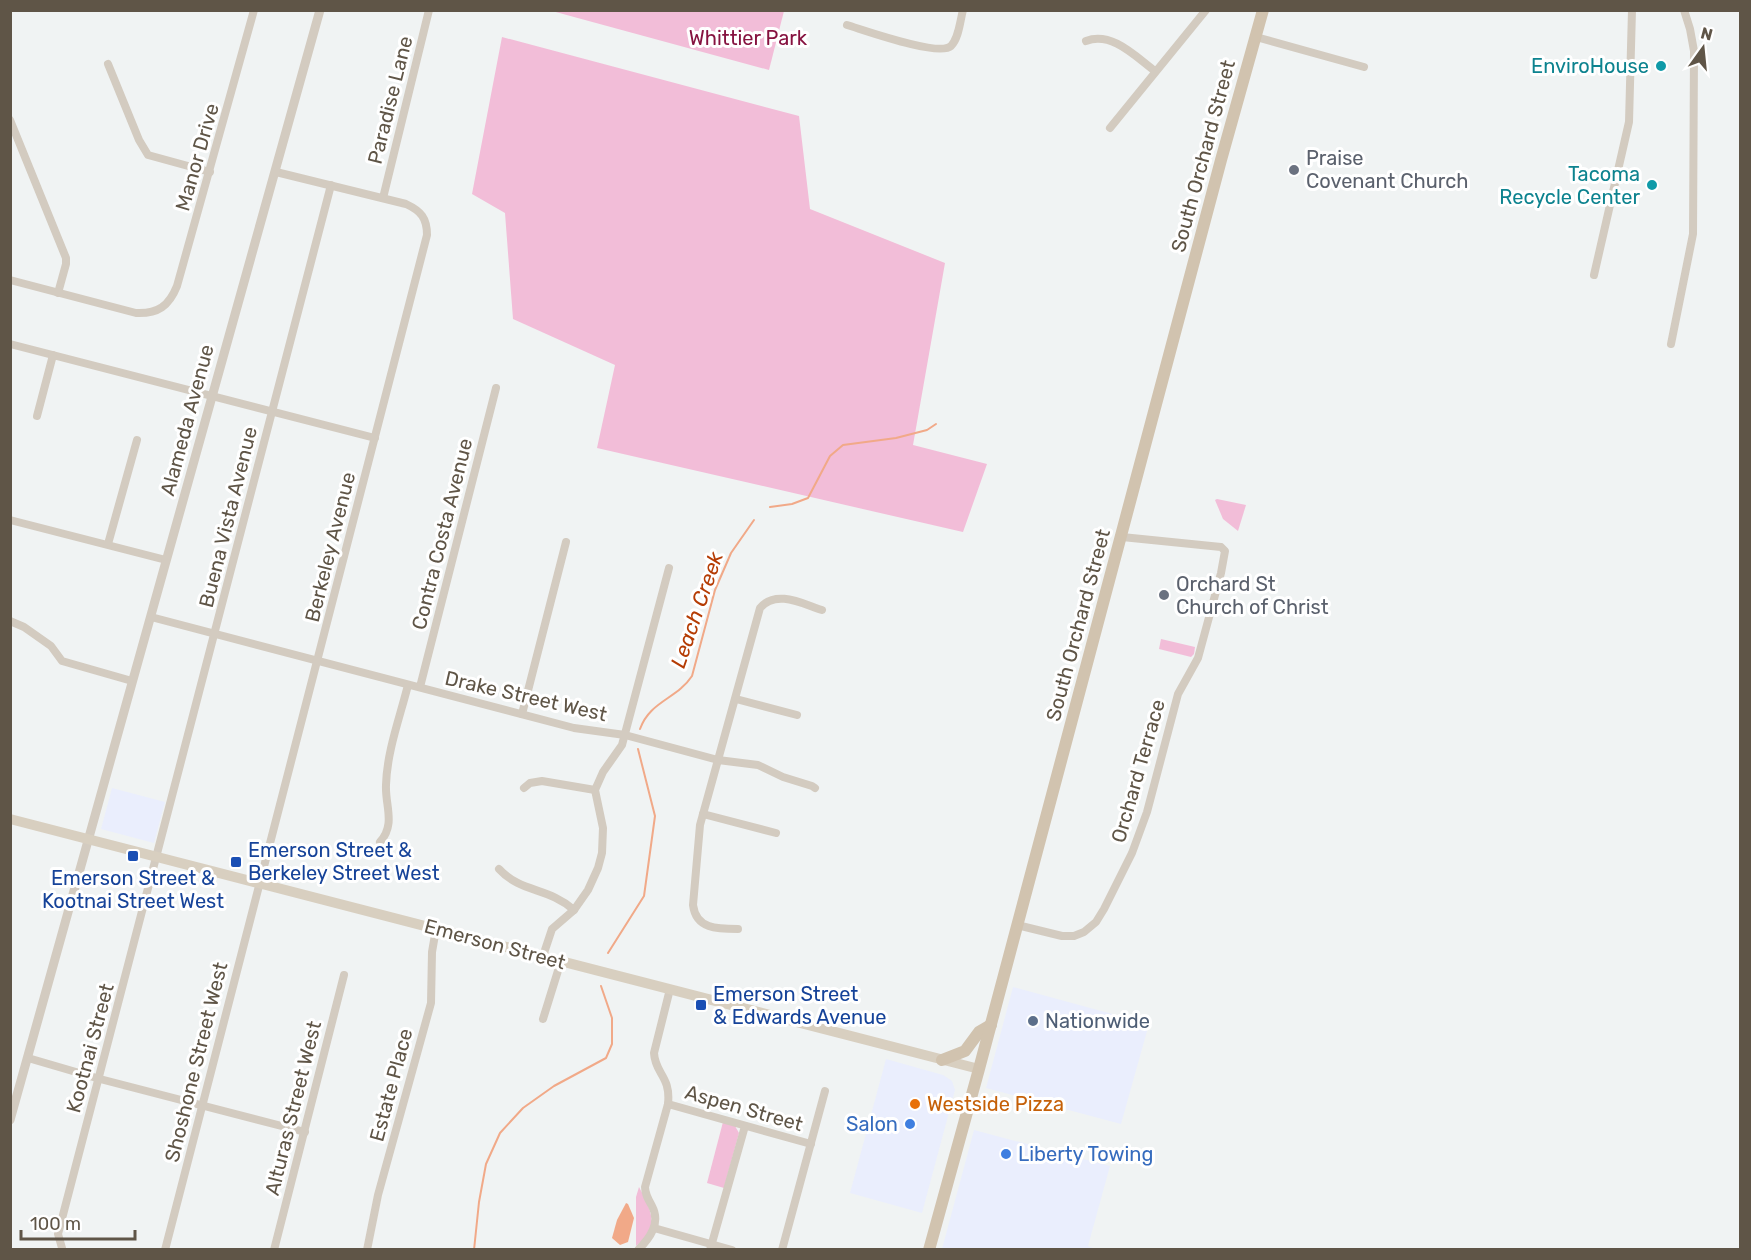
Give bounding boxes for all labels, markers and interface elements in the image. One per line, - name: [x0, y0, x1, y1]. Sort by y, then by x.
- north arrow: [1673, 18, 1733, 78]
- text: N: [1699, 23, 1715, 45]
- park label: Whittier Park: [689, 26, 808, 50]
- street label: Paradise Lane: [363, 34, 417, 166]
- place label: EnviroHouse: [1531, 54, 1649, 78]
- street label: South Orchard Street: [1166, 57, 1240, 255]
- marker: EnviroHouse: [1654, 59, 1668, 73]
- street label: Manor Drive: [170, 100, 224, 214]
- place label: Praise Covenant Church: [1306, 146, 1468, 193]
- place label: Tacoma Recycle Center: [1499, 162, 1640, 209]
- marker: Praise Covenant Church: [1287, 163, 1301, 177]
- marker: Tacoma Recycle Center: [1645, 178, 1659, 192]
- street label: Alameda Avenue: [155, 342, 219, 498]
- street label: Buena Vista Avenue: [194, 424, 262, 610]
- street label: Contra Costa Avenue: [407, 436, 477, 632]
- street label: Berkeley Avenue: [300, 469, 360, 625]
- street label: South Orchard Street: [1041, 526, 1115, 724]
- water label: Leach Creek: [665, 547, 728, 671]
- place label: Orchard St Church of Christ: [1176, 572, 1329, 619]
- marker: Orchard St Church of Christ: [1157, 588, 1171, 602]
- street label: Drake Street West: [443, 666, 609, 726]
- street label: Orchard Terrace: [1106, 697, 1170, 845]
- place label: Emerson Street & Berkeley Street West: [248, 838, 440, 885]
- marker: Emerson Street & Kootnai Street West: [126, 849, 140, 863]
- marker: Emerson Street & Berkeley Street West: [229, 855, 243, 869]
- place label: Emerson Street & Kootnai Street West: [42, 866, 224, 913]
- street label: Emerson Street: [422, 914, 568, 974]
- street label: Shoshone Street West: [160, 959, 233, 1165]
- street label: Kootnai Street: [61, 981, 119, 1115]
- place label: Emerson Street & Edwards Avenue: [713, 982, 886, 1029]
- marker: Emerson Street & Edwards Avenue: [694, 998, 708, 1012]
- place label: Nationwide: [1045, 1009, 1150, 1033]
- marker: Nationwide: [1026, 1014, 1040, 1028]
- street label: Alturas Street West: [260, 1018, 326, 1198]
- street label: Estate Place: [364, 1026, 418, 1144]
- street label: Aspen Street: [682, 1080, 806, 1136]
- place label: Westside Pizza: [927, 1092, 1064, 1116]
- marker: Westside Pizza: [908, 1097, 922, 1111]
- place label: Salon: [846, 1112, 898, 1136]
- marker: Salon: [903, 1117, 917, 1131]
- place label: Liberty Towing: [1018, 1142, 1153, 1166]
- marker: Liberty Towing: [999, 1147, 1013, 1161]
- scale bar: [21, 1203, 135, 1241]
- text: 100 m: [30, 1213, 81, 1235]

